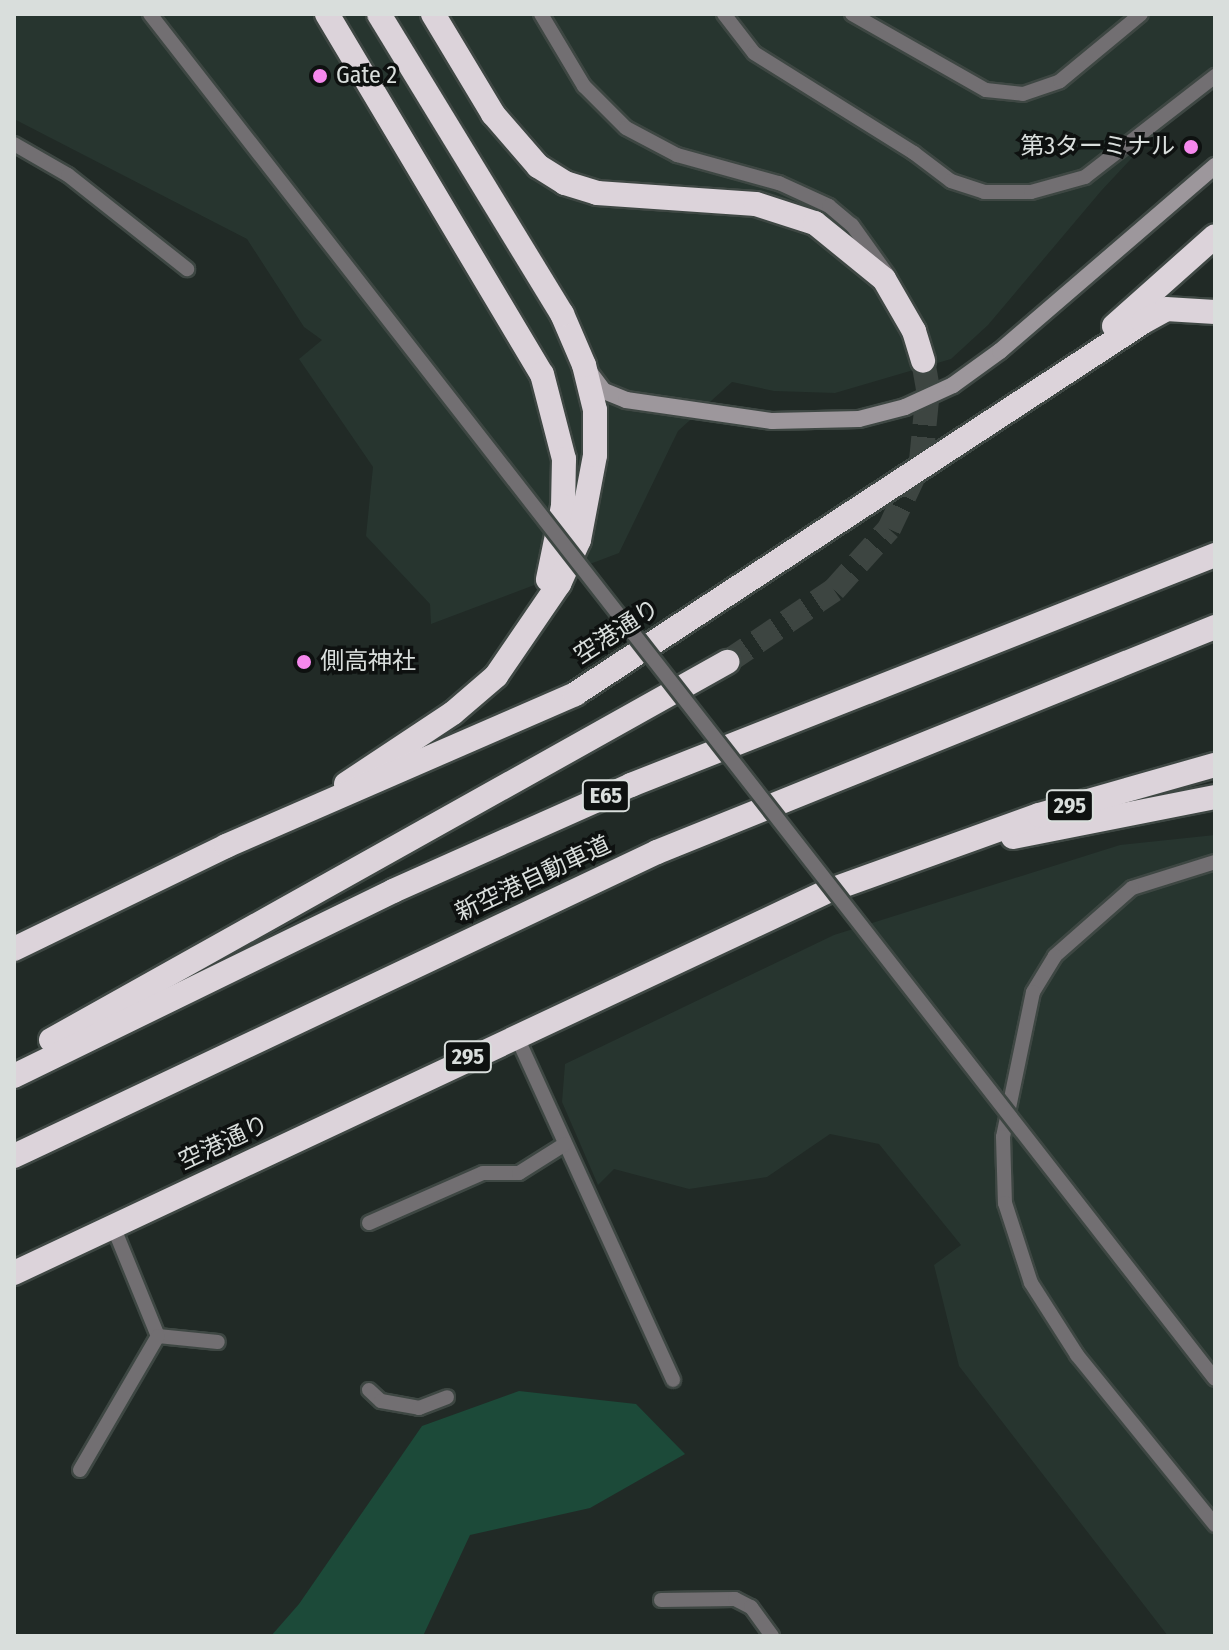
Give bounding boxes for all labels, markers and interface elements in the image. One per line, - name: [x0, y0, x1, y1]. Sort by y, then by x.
- place label: Gate 2: [336, 62, 397, 90]
- marker: Gate 2: [311, 67, 329, 85]
- place label: 第3ターミナル: [1020, 133, 1175, 161]
- marker: 第3ターミナル: [1182, 138, 1200, 156]
- street label: 空港通り: [569, 594, 665, 670]
- place label: 側高神社: [320, 648, 416, 676]
- marker: 側高神社: [295, 653, 313, 671]
- road number: E65: [580, 778, 632, 814]
- road number: 295: [1044, 788, 1096, 824]
- street label: 新空港自動車道: [451, 830, 615, 928]
- road number: 295: [442, 1039, 494, 1075]
- street label: 空港通り: [174, 1110, 274, 1176]

